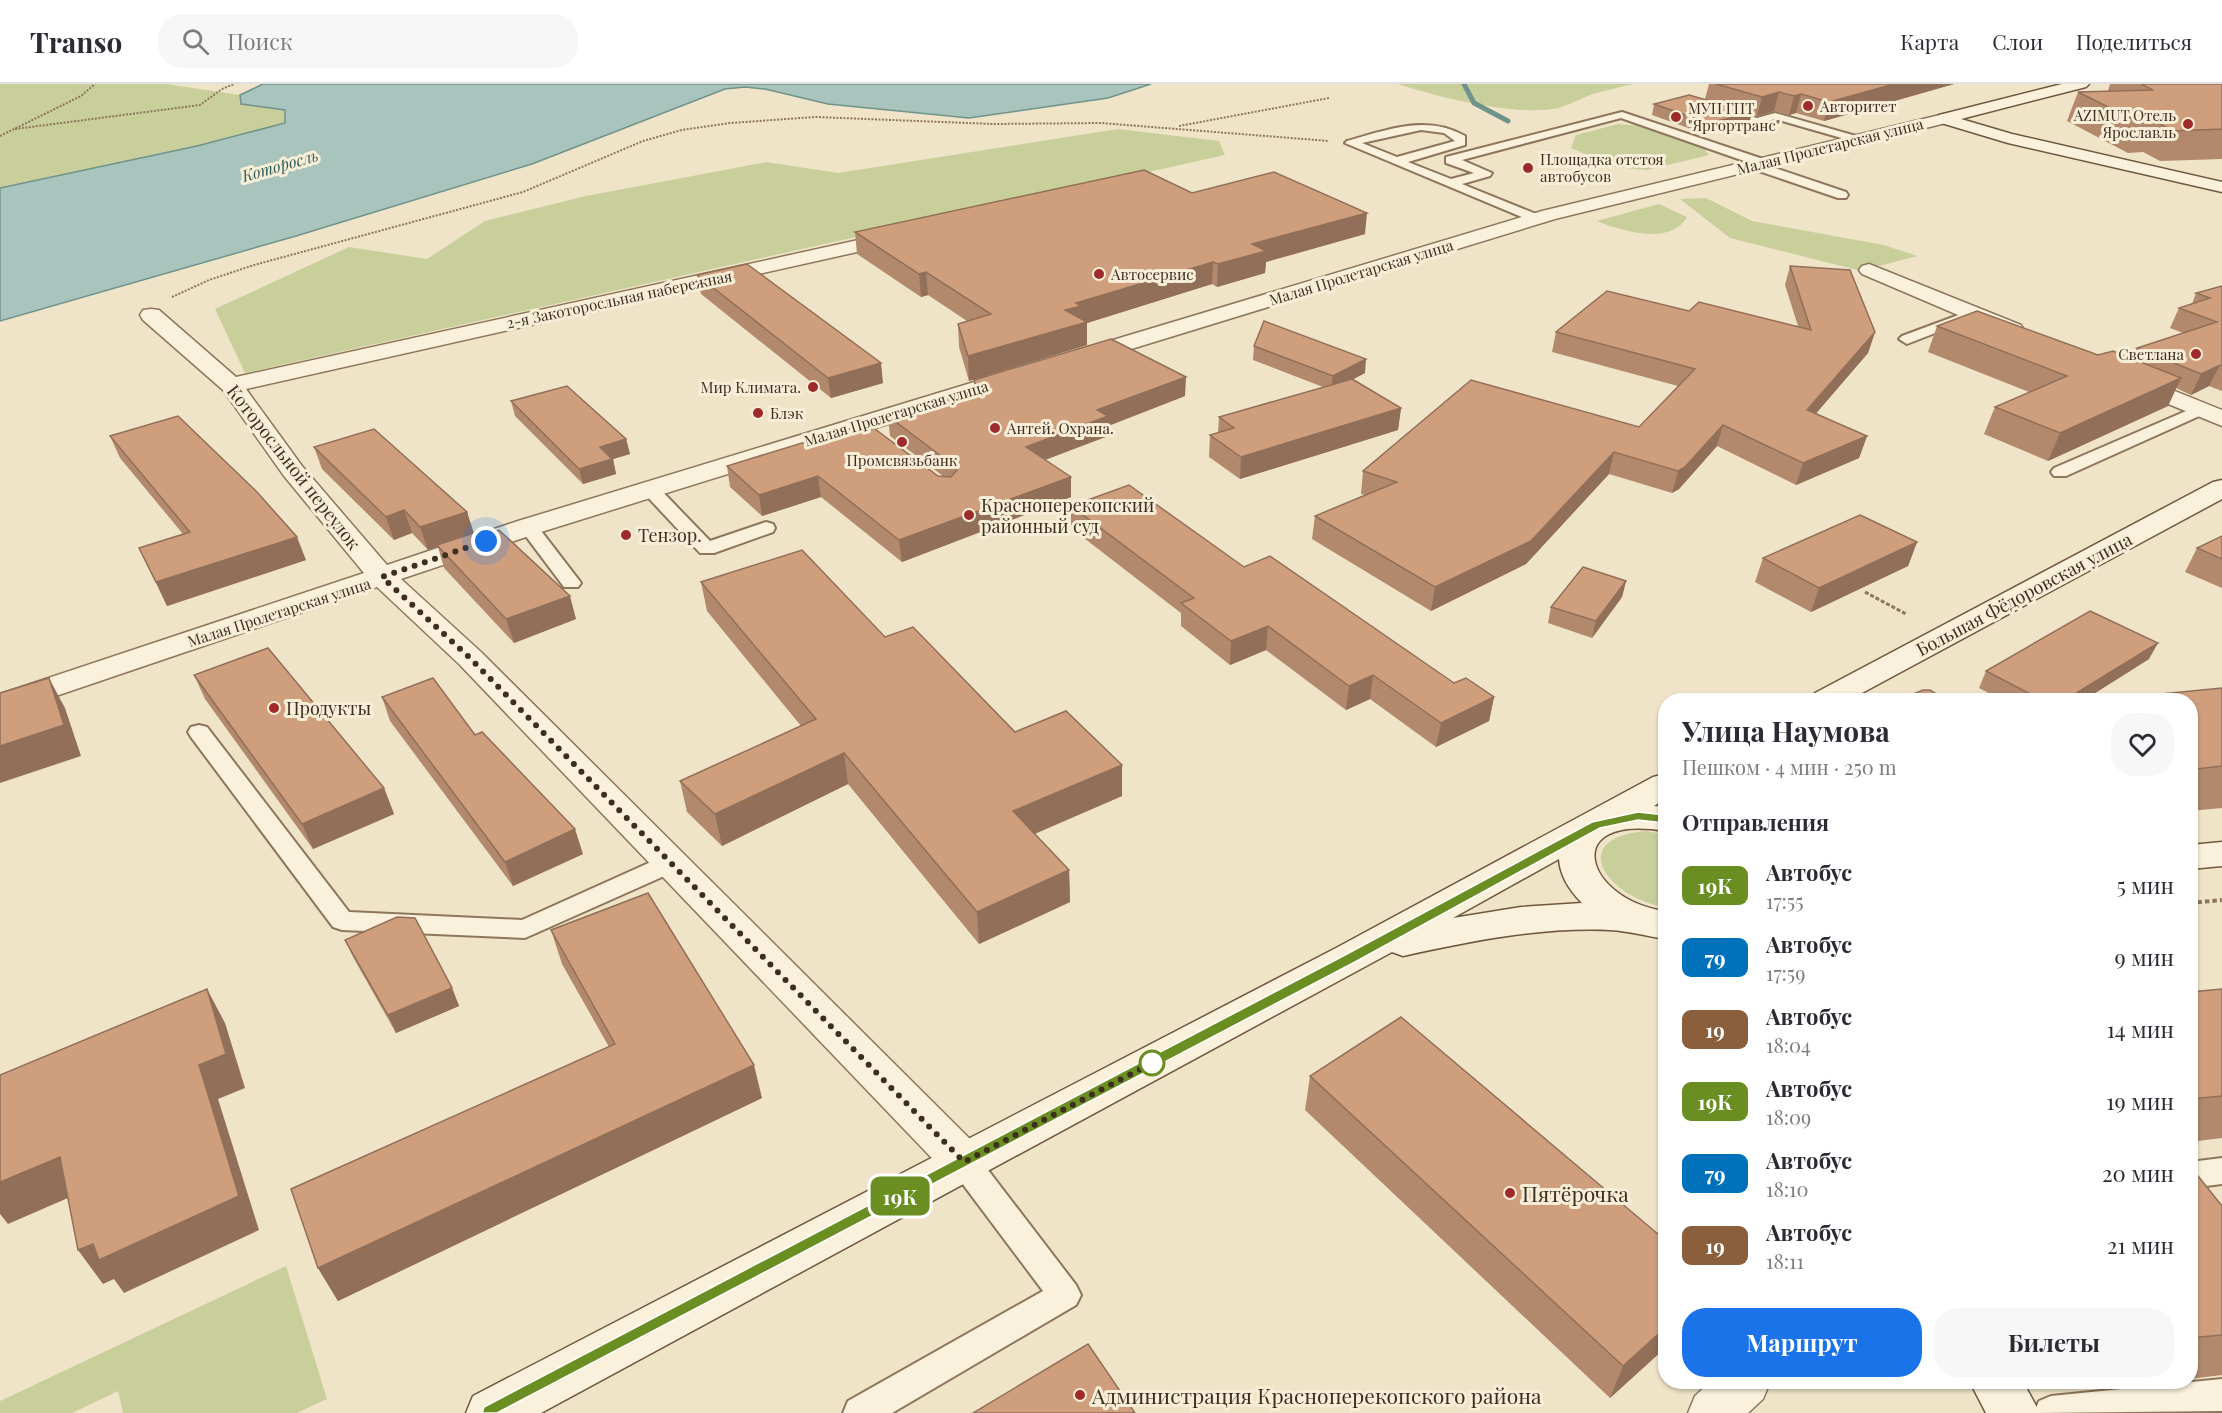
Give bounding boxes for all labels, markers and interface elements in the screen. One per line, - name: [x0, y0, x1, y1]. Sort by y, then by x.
- search box: [158, 14, 578, 68]
- text: Transo: [30, 23, 122, 60]
- icon: search: [179, 25, 212, 58]
- text: Поиск: [227, 26, 293, 56]
- text: Карта: [1900, 27, 1959, 55]
- text: Слои: [1992, 27, 2043, 55]
- text: Поделиться: [2076, 27, 2192, 55]
- place label: Авторитет: [1819, 96, 1897, 116]
- place label: МУП ГПТ "Яргортранс": [1688, 98, 1780, 135]
- marker: Авторитет: [1801, 99, 1815, 113]
- place label: AZIMUT Отель Ярославль: [2073, 105, 2176, 142]
- marker: МУП ГПТ "Яргортранс": [1669, 110, 1683, 124]
- street label: Малая Пролетарская улица: [1735, 113, 1926, 179]
- marker: AZIMUT Отель Ярославль: [2181, 117, 2195, 131]
- water label: Которосль: [238, 144, 321, 186]
- place label: Площадка отстоя автобусов: [1540, 149, 1664, 186]
- marker: Площадка отстоя автобусов: [1521, 161, 1535, 175]
- street label: Малая Пролетарская улица: [1267, 234, 1456, 310]
- place label: Автосервис: [1110, 264, 1194, 284]
- street label: 2-я Закоторосльная набережная: [504, 265, 734, 333]
- marker: Автосервис: [1092, 267, 1106, 281]
- place label: Светлана: [2118, 344, 2185, 364]
- marker: Светлана: [2189, 347, 2203, 361]
- street label: Малая Пролетарская улица: [802, 375, 991, 451]
- place label: Мир Климата.: [700, 377, 801, 397]
- street label: Которосльной переулок: [222, 379, 366, 555]
- marker: Мир Климата.: [806, 380, 820, 394]
- place label: Блэк: [770, 403, 804, 423]
- marker: Блэк: [751, 406, 765, 420]
- place label: Антей. Охрана.: [1006, 418, 1114, 438]
- marker: Антей. Охрана.: [988, 421, 1002, 435]
- marker: Промсвязьбанк: [895, 435, 909, 449]
- place label: Промсвязьбанк: [847, 450, 958, 470]
- place label: Красноперекопский районный суд: [981, 493, 1154, 538]
- marker: Красноперекопский районный суд: [962, 508, 976, 522]
- place label: Тензор.: [638, 523, 702, 547]
- your location: [471, 526, 501, 556]
- street label: Большая Фёдоровская улица: [1912, 527, 2136, 661]
- marker: Тензор.: [619, 528, 633, 542]
- street label: Малая Пролетарская улица: [185, 573, 374, 651]
- place label: Продукты: [286, 696, 371, 720]
- marker: Продукты: [267, 701, 281, 715]
- text: Улица Наумова: [1682, 712, 1890, 749]
- button: heart: [2111, 713, 2174, 776]
- text: Пешком · 4 мин · 250 m: [1682, 753, 1897, 780]
- text: Отправления: [1682, 807, 1829, 837]
- text: Автобус: [1766, 857, 1852, 887]
- text: 5 мин: [2117, 870, 2174, 900]
- text: 19К: [1698, 871, 1732, 899]
- text: 17:55: [1766, 887, 1803, 914]
- text: Автобус: [1766, 929, 1852, 959]
- text: 9 мин: [2114, 942, 2174, 972]
- text: 79: [1704, 943, 1726, 971]
- text: 17:59: [1766, 959, 1805, 986]
- text: Автобус: [1766, 1001, 1852, 1031]
- text: 14 мин: [2107, 1014, 2174, 1044]
- text: 19: [1705, 1015, 1725, 1043]
- text: 18:04: [1766, 1031, 1811, 1058]
- unlabelled marker: [1139, 1050, 1165, 1076]
- text: Автобус: [1766, 1073, 1852, 1103]
- text: 19 мин: [2106, 1086, 2174, 1116]
- text: 19К: [1698, 1087, 1732, 1115]
- text: 18:09: [1766, 1103, 1811, 1130]
- text: Автобус: [1766, 1145, 1852, 1175]
- text: 20 мин: [2102, 1158, 2174, 1188]
- text: 79: [1704, 1159, 1726, 1187]
- text: 18:10: [1766, 1175, 1809, 1202]
- line badge: 19К: [866, 1176, 934, 1216]
- place label: Пятёрочка: [1522, 1179, 1629, 1207]
- text: 19К: [883, 1182, 917, 1210]
- marker: Пятёрочка: [1503, 1186, 1517, 1200]
- text: Автобус: [1766, 1217, 1852, 1247]
- text: 21 мин: [2107, 1230, 2174, 1260]
- text: 19: [1705, 1231, 1725, 1259]
- text: 18:11: [1766, 1247, 1804, 1274]
- button: Маршрут: [1682, 1308, 1922, 1377]
- button: Билеты: [1934, 1308, 2174, 1377]
- place label: Администрация Красноперекопского района: [1091, 1381, 1542, 1409]
- marker: Администрация Красноперекопского района: [1073, 1388, 1087, 1402]

